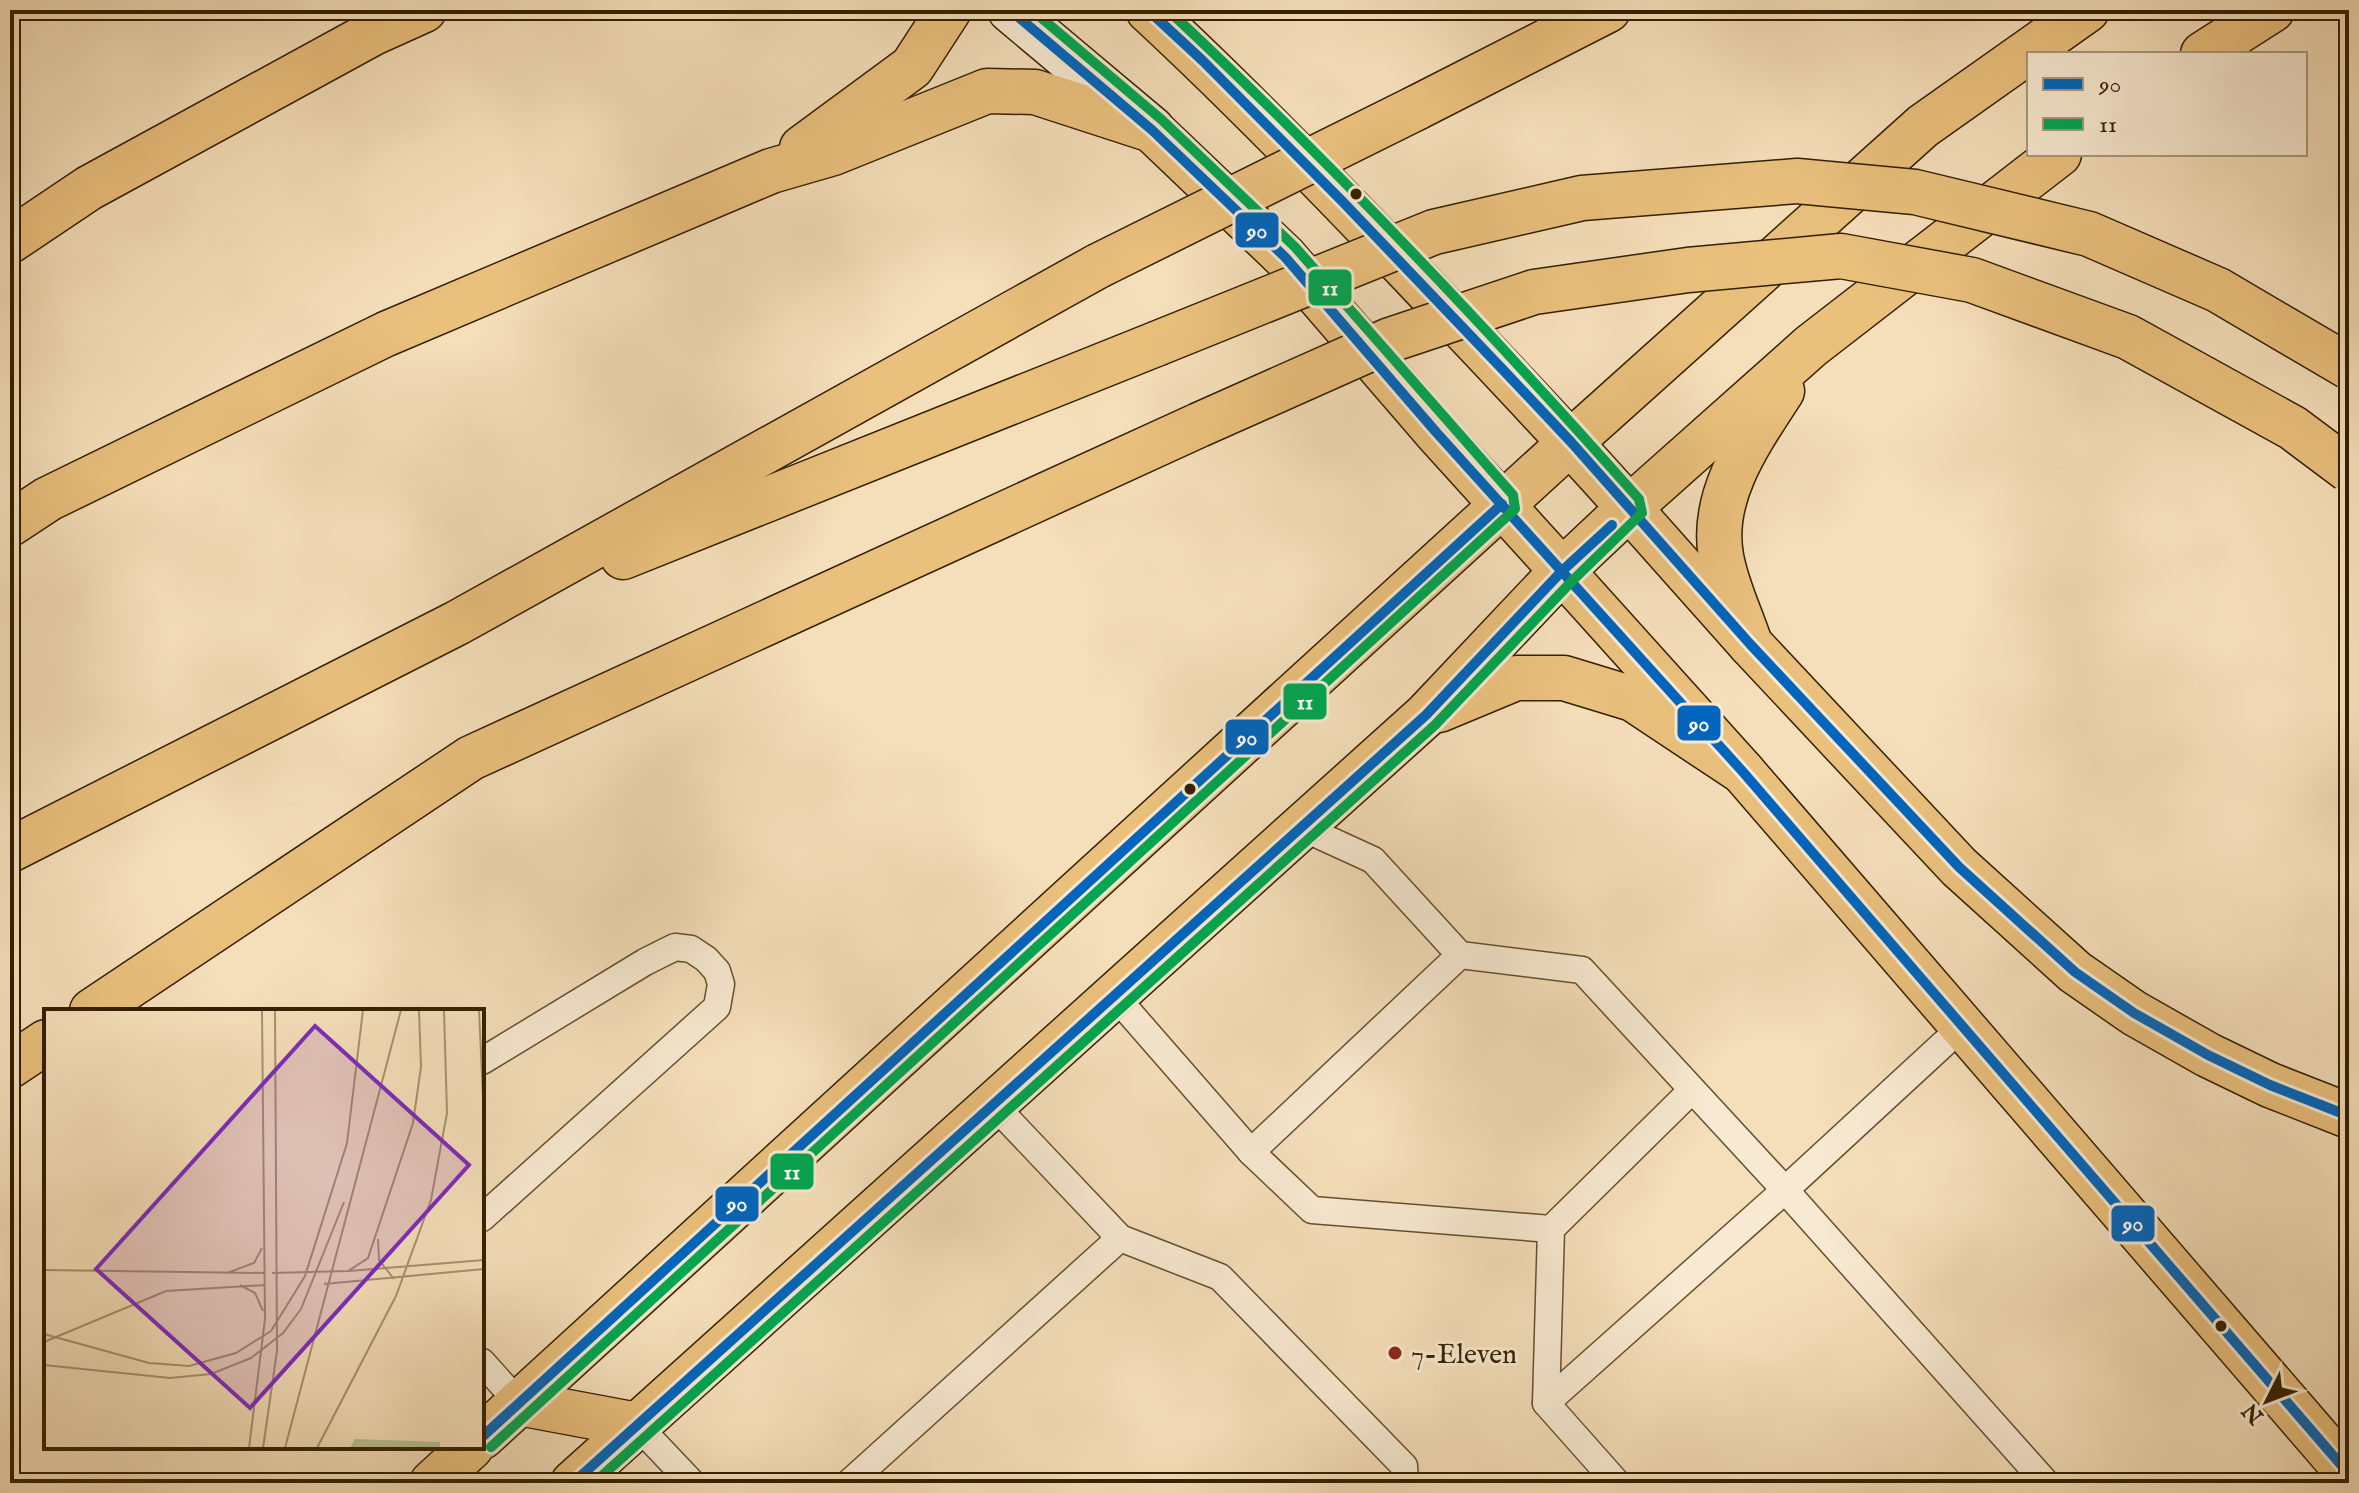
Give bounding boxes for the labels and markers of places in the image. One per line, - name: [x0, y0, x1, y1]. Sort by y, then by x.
- unlabelled marker: [1348, 186, 1364, 202]
- unlabelled marker: [1182, 781, 1198, 797]
- unlabelled marker: [2213, 1318, 2229, 1334]
- place label: 7-Eleven: [1411, 1338, 1517, 1373]
- marker: 7-Eleven: [1386, 1344, 1404, 1362]

